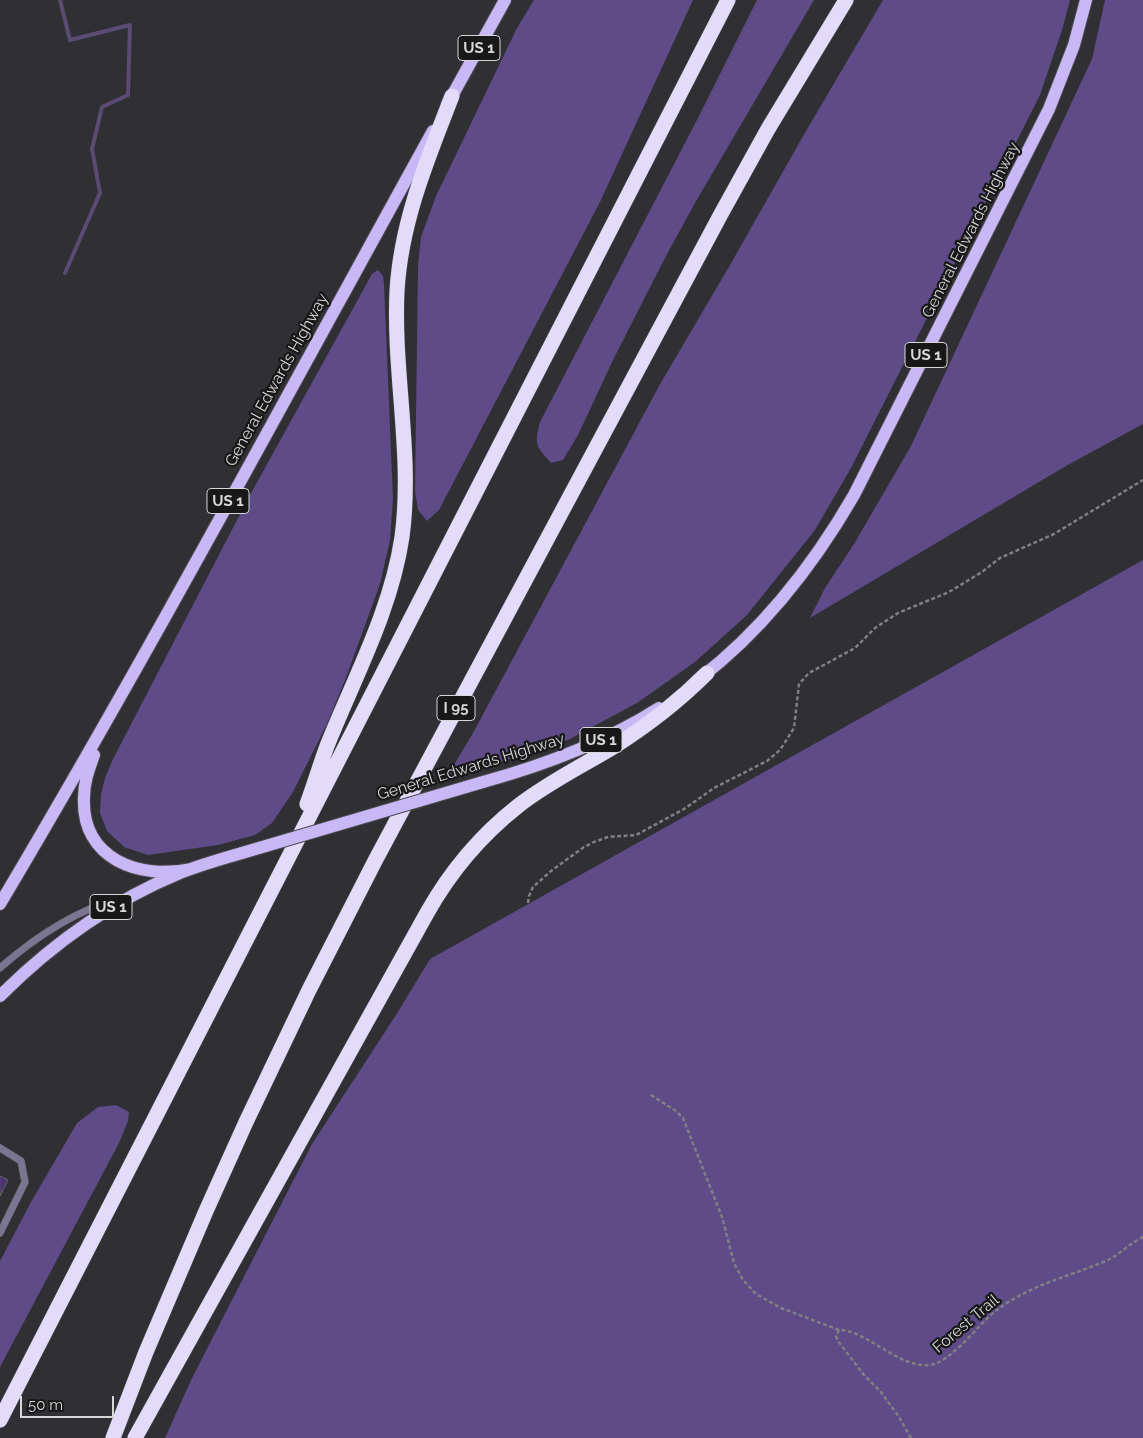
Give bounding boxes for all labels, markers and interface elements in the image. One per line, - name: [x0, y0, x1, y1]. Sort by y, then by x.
- road number: US 1: [458, 36, 500, 60]
- street label: General Edwards Highway: [918, 139, 1024, 321]
- street label: General Edwards Highway: [221, 290, 333, 470]
- road number: US 1: [905, 342, 947, 368]
- road number: US 1: [207, 488, 249, 514]
- road number: I 95: [437, 696, 475, 720]
- road number: US 1: [580, 728, 622, 752]
- street label: General Edwards Highway: [375, 729, 567, 805]
- road number: US 1: [90, 894, 132, 920]
- street label: Forest Trail: [929, 1291, 1003, 1357]
- scale bar: [22, 1386, 116, 1418]
- text: 50 m: [28, 1396, 63, 1414]

